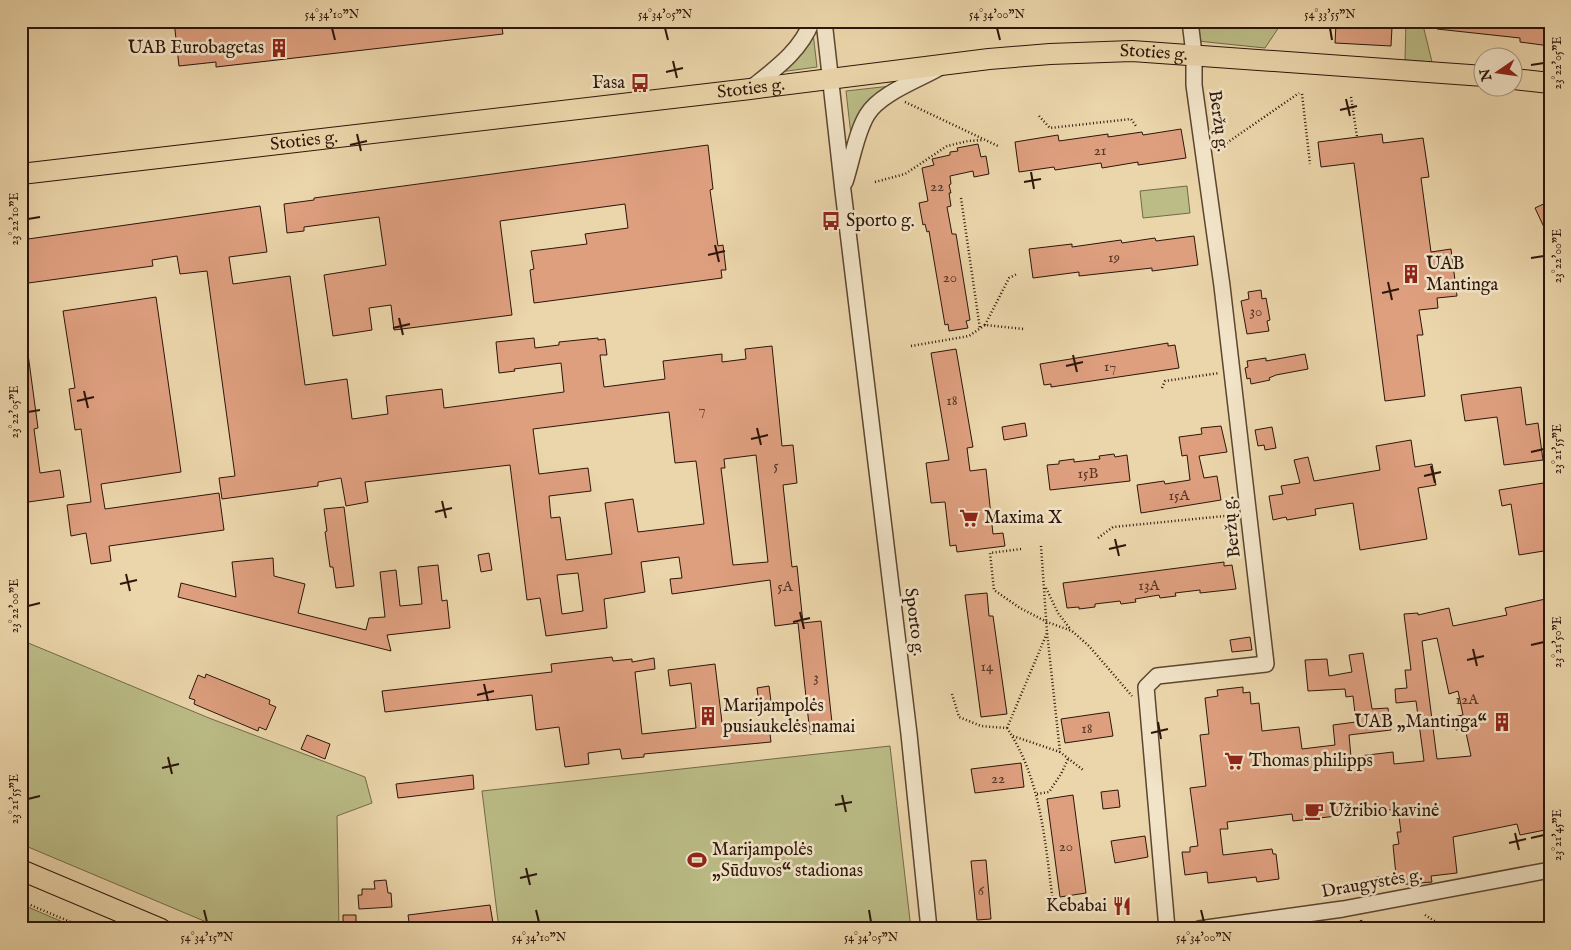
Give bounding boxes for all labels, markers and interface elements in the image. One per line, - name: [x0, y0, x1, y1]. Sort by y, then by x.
- text: 54°34'10"N: [305, 7, 360, 22]
- text: 54°34'05"N: [638, 7, 693, 22]
- text: 54°34'00"N: [969, 7, 1026, 22]
- text: 54°33'55"N: [1304, 7, 1356, 22]
- text: 23°22'05"E: [1550, 36, 1565, 90]
- place label: UAB Eurobagetas: [128, 37, 264, 60]
- building icon: UAB Eurobagetas: [268, 37, 290, 59]
- street label: Stoties g.: [1119, 39, 1189, 66]
- north arrow: [1474, 48, 1524, 98]
- text: N: [1476, 67, 1497, 84]
- place label: Fasa: [592, 72, 625, 95]
- bus stop icon: Fasa: [629, 72, 651, 94]
- street label: Stoties g.: [716, 73, 786, 104]
- street label: Beržų g.: [1202, 89, 1234, 153]
- street label: Stoties g.: [269, 126, 339, 156]
- house number: 21: [1094, 141, 1106, 160]
- house number: 22: [930, 177, 944, 196]
- text: 23°22'10"E: [7, 192, 22, 246]
- bus stop icon: Sporto g.: [820, 210, 842, 232]
- place label: Sporto g.: [846, 210, 914, 233]
- text: 23°22'00"E: [1550, 229, 1565, 283]
- house number: 19: [1108, 248, 1120, 267]
- place label: UAB Mantinga: [1426, 253, 1499, 297]
- building icon: UAB Mantinga: [1400, 263, 1422, 285]
- house number: 20: [943, 268, 957, 287]
- house number: 30: [1250, 302, 1262, 321]
- house number: 17: [1104, 357, 1116, 376]
- text: 23°22'05"E: [7, 385, 22, 439]
- house number: 18: [946, 391, 958, 410]
- house number: 7: [698, 400, 706, 419]
- text: 23°21'55"E: [1550, 424, 1565, 474]
- house number: 5: [773, 456, 779, 475]
- house number: 15B: [1078, 464, 1099, 483]
- house number: 15A: [1168, 486, 1190, 505]
- street label: Beržų g.: [1217, 495, 1247, 559]
- supermarket icon: Maxima X: [958, 507, 980, 529]
- place label: Maxima X: [984, 507, 1063, 530]
- house number: 13A: [1138, 576, 1161, 595]
- house number: 5A: [777, 577, 794, 596]
- text: 23°22'00"E: [7, 579, 22, 633]
- street label: Sporto g.: [898, 587, 930, 657]
- text: 23°21'50"E: [1550, 616, 1565, 668]
- house number: 14: [981, 657, 994, 676]
- house number: 3: [813, 668, 819, 687]
- house number: 12A: [1456, 690, 1479, 709]
- place label: Marijampolės pusiaukelės namai: [723, 695, 855, 739]
- building icon: Marijampolės pusiaukelės namai: [697, 705, 719, 727]
- place label: UAB „Mantinga“: [1354, 711, 1487, 734]
- building icon: UAB „Mantinga“: [1491, 711, 1513, 733]
- house number: 18: [1081, 719, 1093, 738]
- supermarket icon: Thomas philipps: [1223, 750, 1245, 772]
- place label: Thomas philipps: [1249, 750, 1373, 773]
- house number: 22: [991, 769, 1005, 788]
- text: 23°21'55"E: [7, 774, 22, 824]
- cafe icon: Užribio kavinė: [1303, 800, 1325, 822]
- place label: Užribio kavinė: [1329, 800, 1439, 823]
- text: 23°21'45"E: [1550, 809, 1565, 861]
- house number: 20: [1059, 837, 1073, 856]
- place label: Marijampolės „Sūduvos“ stadionas: [712, 839, 863, 883]
- sports icon: Marijampolės „Sūduvos“ stadionas: [686, 849, 708, 871]
- street label: Draugystės g.: [1320, 864, 1424, 904]
- house number: 6: [978, 881, 985, 900]
- place label: Kebabai: [1046, 895, 1107, 918]
- restaurant icon: Kebabai: [1111, 895, 1133, 917]
- text: 54°34'15"N: [181, 930, 234, 945]
- text: 54°34'10"N: [512, 930, 567, 945]
- text: 54°34'05"N: [844, 930, 899, 945]
- text: 54°34'00"N: [1176, 930, 1233, 945]

